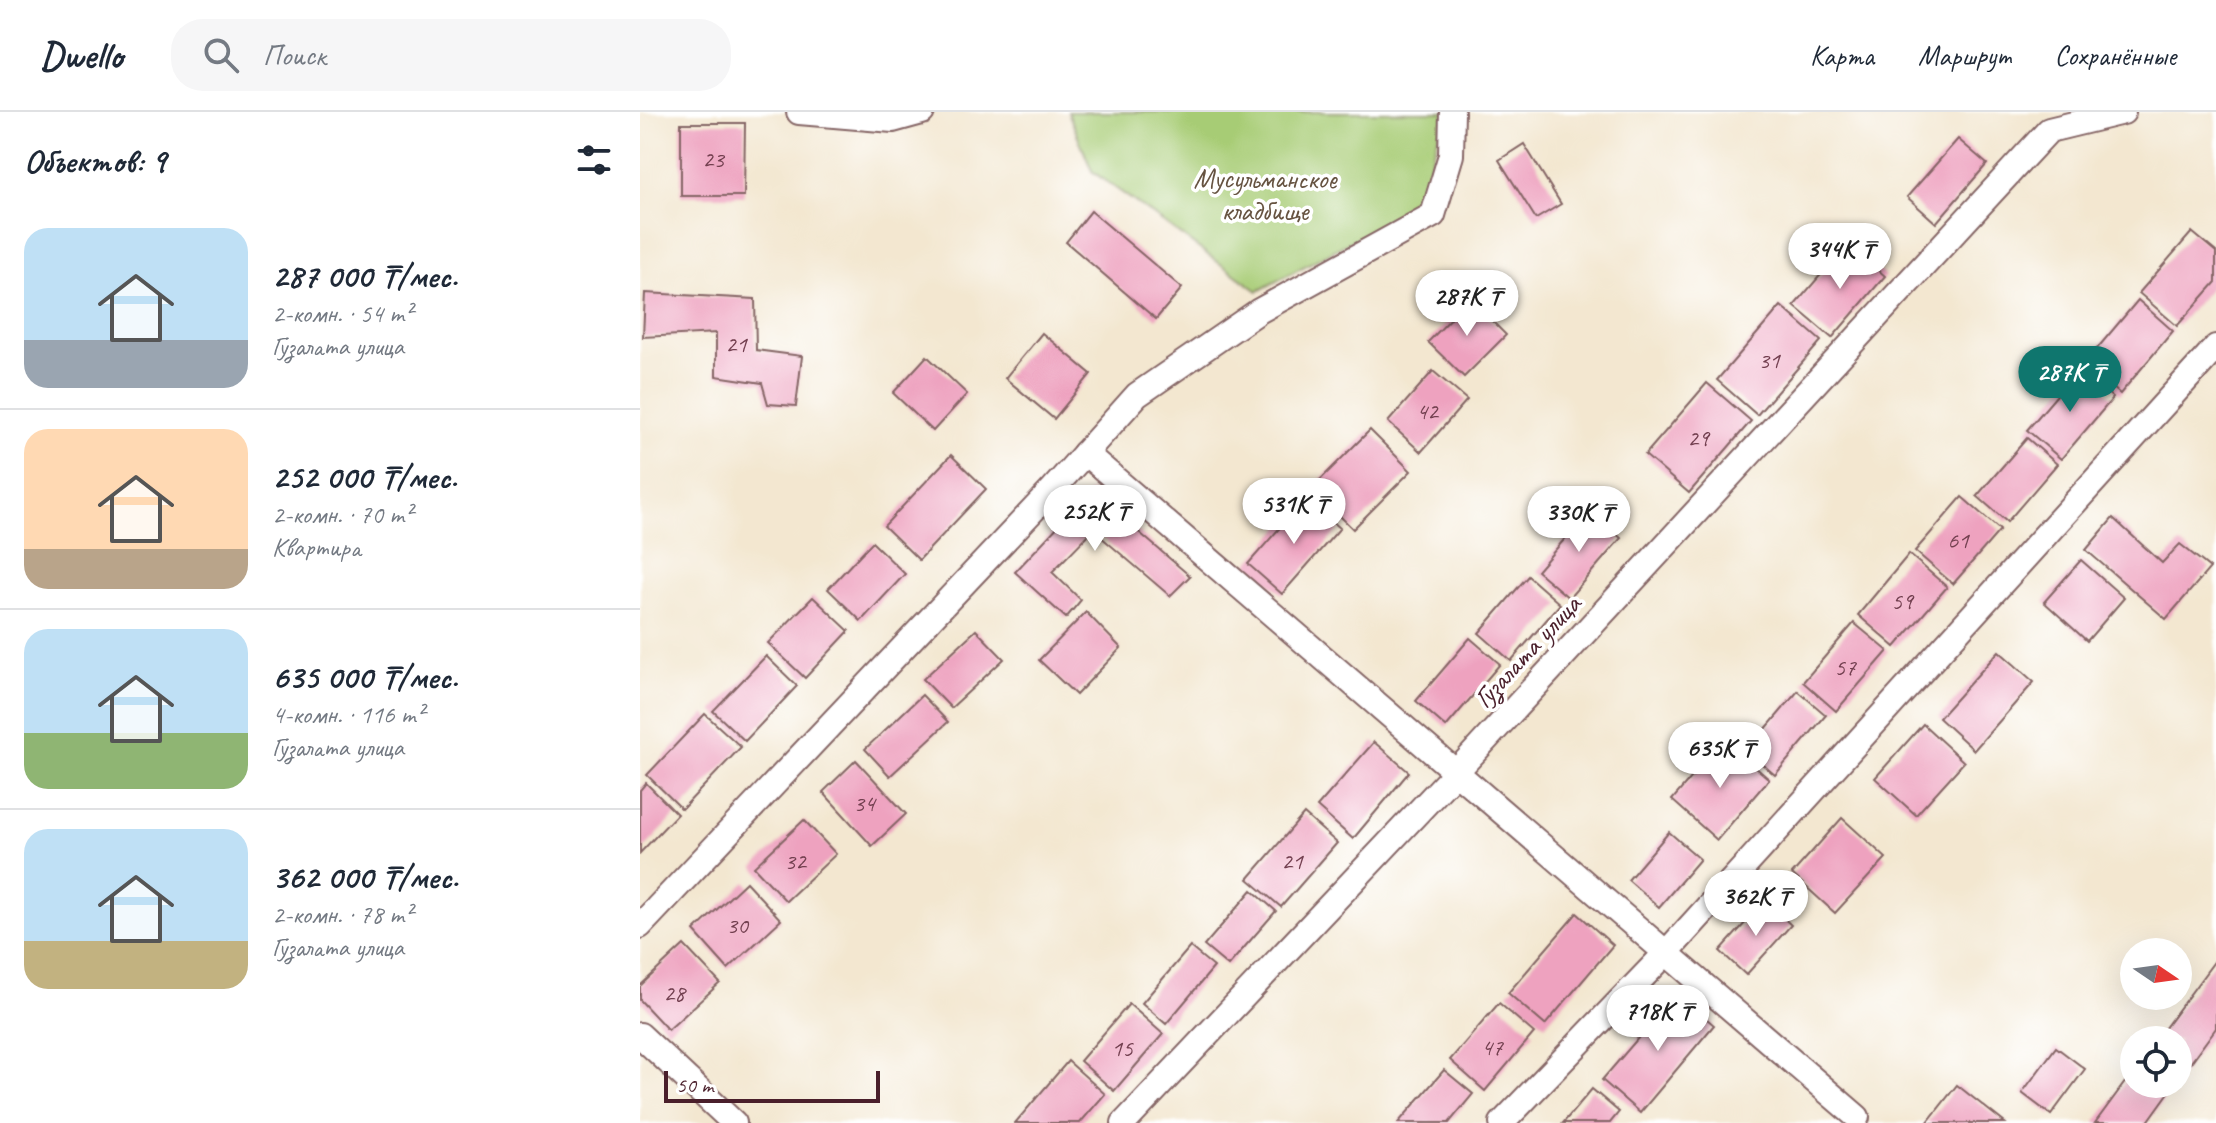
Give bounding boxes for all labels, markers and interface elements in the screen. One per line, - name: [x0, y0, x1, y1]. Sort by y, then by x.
- search box: [171, 19, 731, 91]
- text: Dwello: [40, 32, 123, 79]
- icon: search: [199, 33, 243, 77]
- text: Поиск: [263, 36, 326, 74]
- text: Карта: [1810, 38, 1874, 73]
- text: Маршрут: [1918, 38, 2010, 73]
- text: Сохранённые: [2054, 38, 2176, 73]
- icon: filters: [572, 138, 616, 182]
- text: Объектов: 9: [24, 139, 166, 182]
- house number: 23: [702, 144, 726, 174]
- park label: Мусульманское кладбище: [1194, 161, 1338, 228]
- pin: 344K ₸: [1775, 223, 1905, 291]
- text: 344K ₸: [1806, 232, 1874, 265]
- text: 287 000 ₸/мес.: [272, 254, 457, 297]
- icon: home: [88, 260, 184, 356]
- pin: 287K ₸: [1402, 270, 1532, 338]
- text: 287K ₸: [1433, 279, 1501, 312]
- text: 2-комн. · 54 m²: [272, 297, 412, 330]
- house number: 21: [725, 329, 748, 359]
- text: Гузалата улица: [272, 330, 404, 363]
- house number: 31: [1758, 345, 1781, 375]
- pin: 287K ₸: [2005, 346, 2135, 414]
- text: 287K ₸: [2036, 355, 2104, 388]
- house number: 42: [1416, 396, 1440, 426]
- house number: 29: [1687, 423, 1711, 453]
- text: 252 000 ₸/мес.: [272, 455, 457, 498]
- icon: home: [88, 461, 184, 557]
- pin: 531K ₸: [1229, 478, 1359, 546]
- pin: 252K ₸: [1030, 485, 1160, 553]
- pin: 330K ₸: [1514, 486, 1644, 554]
- text: 531K ₸: [1261, 487, 1327, 520]
- text: 252K ₸: [1062, 494, 1128, 527]
- text: 330K ₸: [1545, 495, 1613, 528]
- text: 2-комн. · 70 m²: [272, 498, 412, 531]
- house number: 61: [1947, 525, 1970, 555]
- text: Квартира: [272, 531, 361, 564]
- street label: Гузалата улица: [1466, 586, 1590, 716]
- house number: 59: [1891, 586, 1915, 616]
- house number: 57: [1834, 652, 1857, 682]
- text: 635 000 ₸/мес.: [272, 655, 458, 698]
- icon: home: [88, 661, 184, 757]
- text: 4-комн. · 116 m²: [272, 698, 424, 731]
- pin: 635K ₸: [1655, 722, 1785, 790]
- text: Гузалата улица: [272, 731, 404, 764]
- text: 635K ₸: [1686, 731, 1754, 764]
- house number: 34: [853, 788, 877, 818]
- house number: 32: [784, 846, 808, 876]
- house number: 21: [1281, 846, 1304, 876]
- text: 362 000 ₸/мес.: [272, 855, 458, 898]
- icon: home: [88, 861, 184, 957]
- pin: 362K ₸: [1691, 870, 1821, 938]
- text: 362K ₸: [1722, 879, 1790, 912]
- text: 2-комн. · 78 m²: [272, 898, 412, 931]
- house number: 30: [726, 910, 750, 940]
- text: Гузалата улица: [272, 931, 404, 964]
- north arrow: [2120, 938, 2192, 1010]
- map controls: [2120, 938, 2192, 1098]
- house number: 28: [663, 978, 687, 1008]
- pin: 718K ₸: [1593, 985, 1723, 1053]
- text: 718K ₸: [1624, 994, 1692, 1027]
- button: locate: [2120, 1026, 2192, 1098]
- house number: 47: [1481, 1032, 1504, 1062]
- house number: 15: [1111, 1033, 1134, 1063]
- scale bar: [664, 1067, 880, 1103]
- text: 50 m: [676, 1071, 713, 1099]

